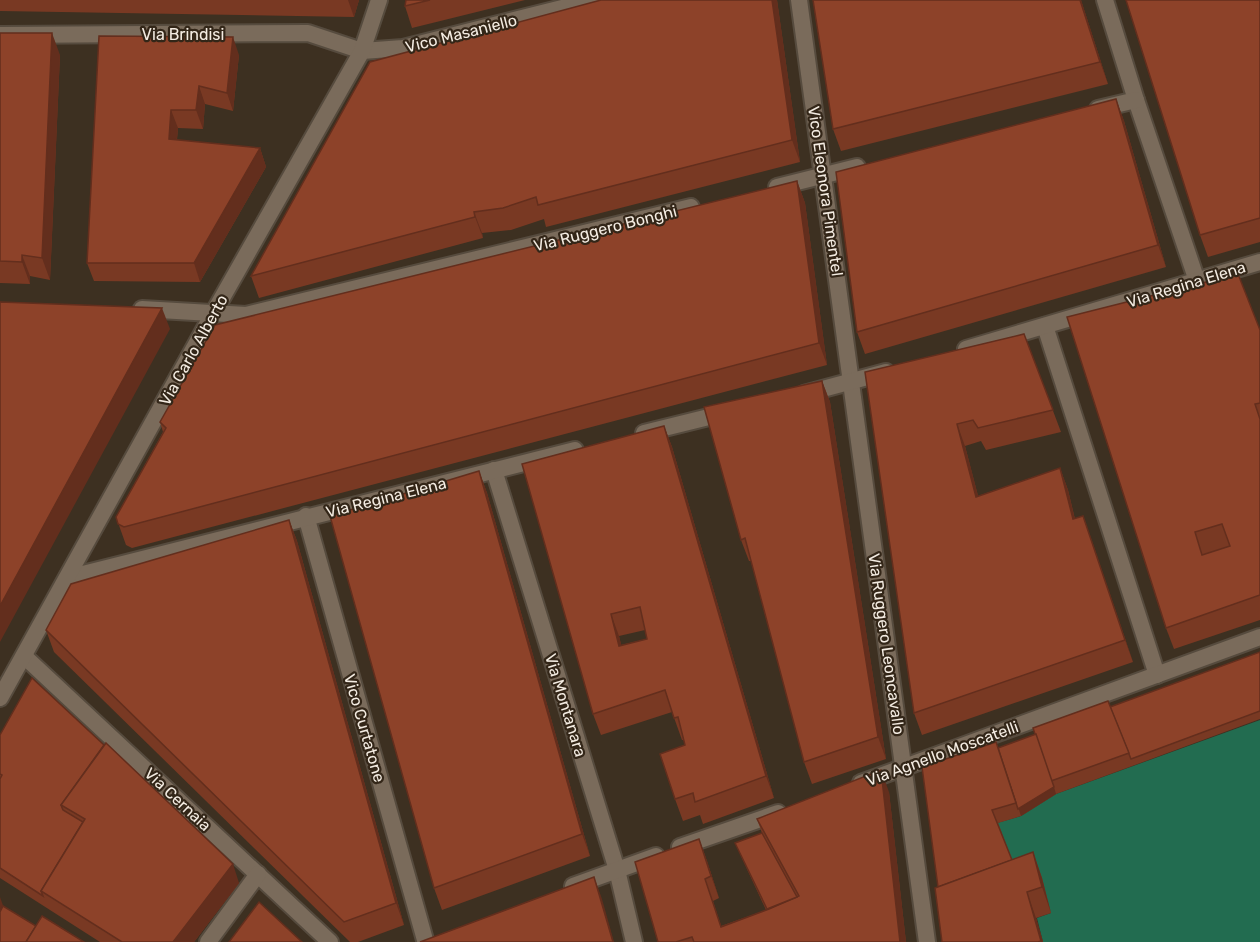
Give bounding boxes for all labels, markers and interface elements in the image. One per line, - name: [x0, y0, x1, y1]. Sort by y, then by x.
- street label: Vico Masaniello: [403, 10, 519, 57]
- street label: Via Brindisi: [142, 25, 224, 44]
- street label: Vico Eleonora Pimentel: [804, 105, 847, 277]
- street label: Via Ruggero Bonghi: [532, 201, 679, 255]
- street label: Via Regina Elena: [1124, 257, 1248, 312]
- street label: Via Carlo Alberto: [155, 291, 232, 409]
- street label: Via Regina Elena: [324, 473, 448, 522]
- street label: Via Ruggero Leoncavallo: [864, 552, 909, 736]
- street label: Via Montanara: [541, 651, 590, 759]
- street label: Vico Curtatone: [340, 672, 389, 784]
- street label: Via Agnello Moscatelli: [863, 717, 1021, 790]
- street label: Via Cernaia: [140, 764, 215, 835]

